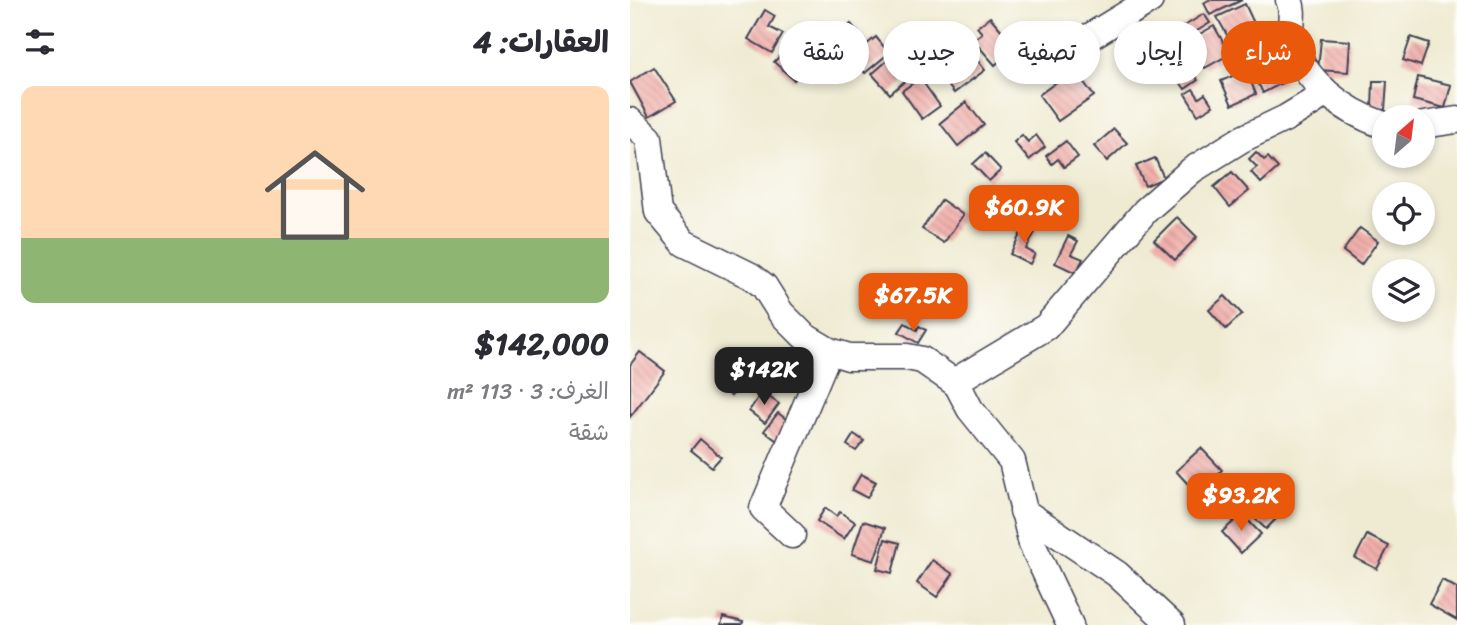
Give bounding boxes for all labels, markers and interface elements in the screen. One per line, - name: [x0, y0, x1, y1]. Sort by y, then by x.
- text: العقارات: 4: [473, 15, 609, 69]
- chip: شقة: [779, 21, 869, 84]
- chip: جديد: [883, 21, 980, 84]
- chip: تصفية: [994, 21, 1100, 84]
- chip: إيجار: [1114, 21, 1207, 84]
- chip: شراء: [1221, 21, 1316, 84]
- icon: filters: [21, 23, 59, 61]
- north arrow: [1372, 105, 1435, 168]
- map controls: [1372, 105, 1435, 322]
- icon: home: [252, 132, 378, 258]
- button: locate: [1372, 182, 1435, 245]
- pin: $60.9K: [967, 186, 1081, 245]
- text: $60.9K: [985, 187, 1063, 228]
- button: layers: [1372, 259, 1435, 322]
- pin: $67.5K: [856, 274, 970, 333]
- text: $67.5K: [875, 275, 951, 316]
- text: $142,000: [475, 317, 609, 371]
- pin: $142K: [715, 348, 813, 407]
- text: $142K: [731, 349, 797, 390]
- text: الغرف: 3 · 113 m²: [447, 371, 609, 412]
- text: شقة: [569, 412, 609, 453]
- pin: $93.2K: [1184, 474, 1298, 533]
- text: $93.2K: [1203, 475, 1279, 516]

